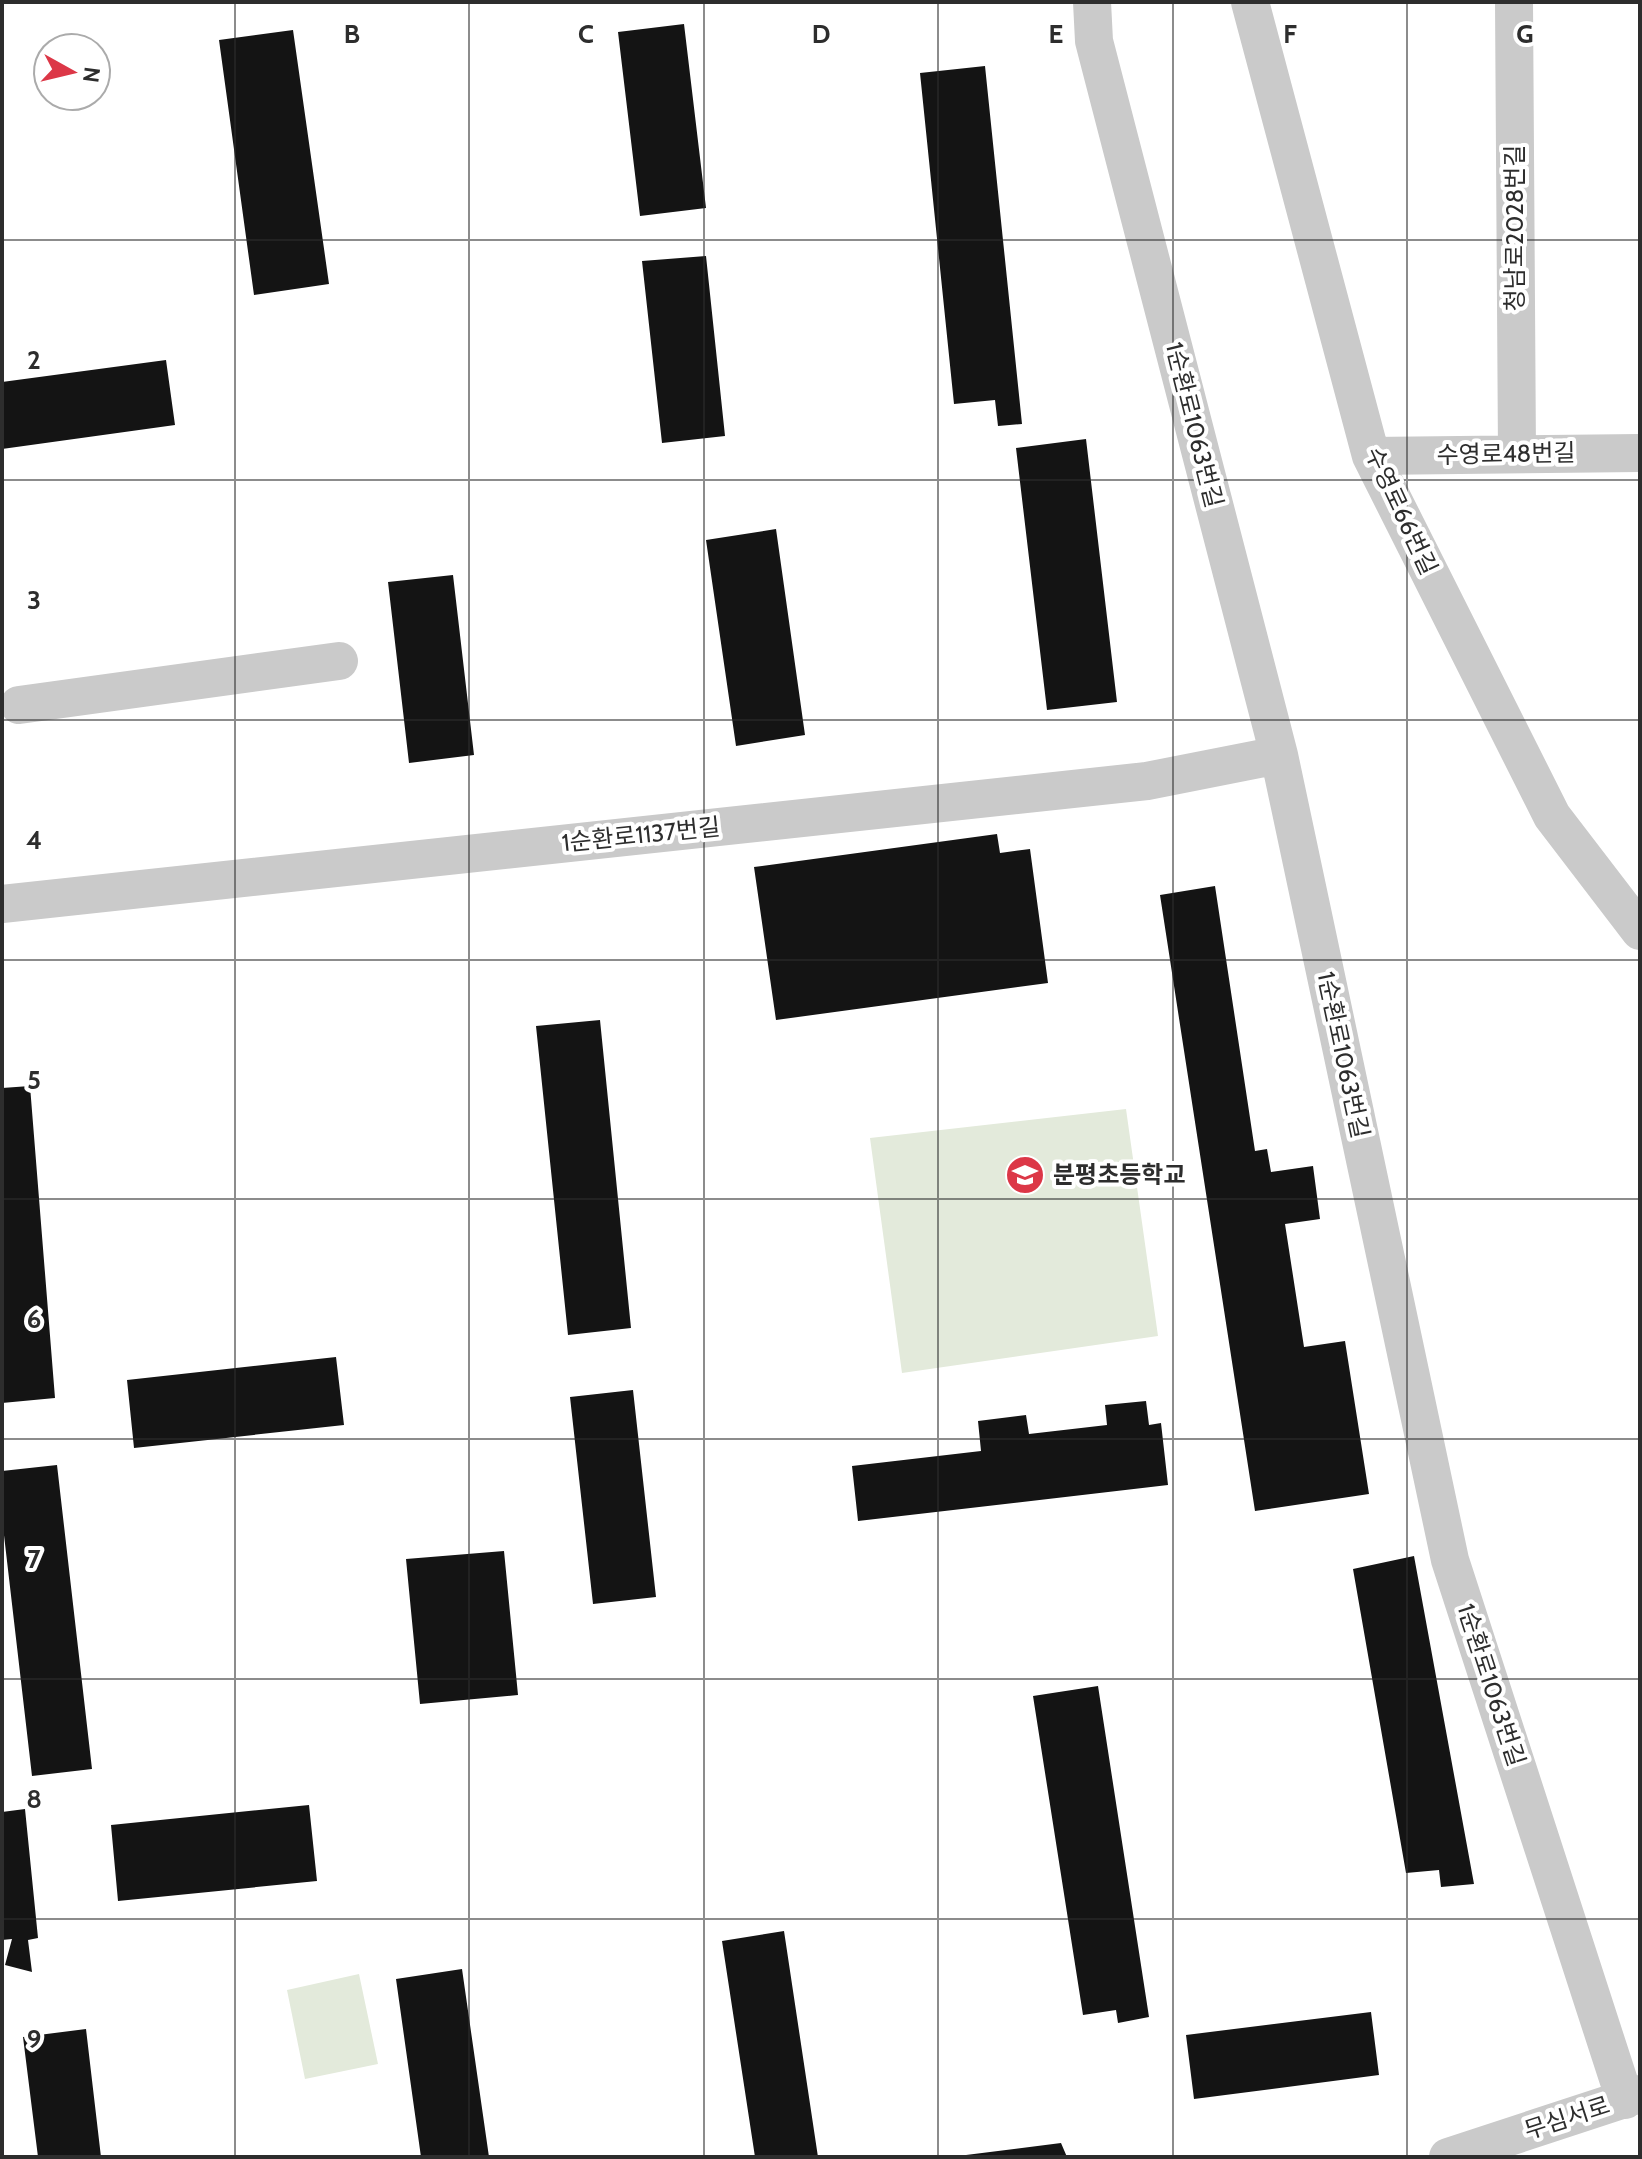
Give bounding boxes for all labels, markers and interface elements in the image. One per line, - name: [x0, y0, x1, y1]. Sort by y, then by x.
- text: B: [344, 18, 360, 50]
- text: C: [578, 18, 594, 50]
- text: D: [812, 18, 830, 50]
- text: E: [1049, 18, 1063, 50]
- text: F: [1283, 18, 1297, 50]
- text: G: [1516, 18, 1534, 50]
- north arrow: [32, 32, 112, 112]
- text: N: [77, 65, 106, 84]
- street label: 청남로2028번길: [1500, 145, 1529, 311]
- street label: 1순환로1063번길: [1160, 339, 1229, 511]
- text: 2: [27, 344, 41, 376]
- street label: 수영로48번길: [1436, 438, 1576, 469]
- street label: 수영로66번길: [1359, 442, 1444, 579]
- text: 3: [27, 584, 41, 616]
- street label: 1순환로1137번길: [560, 812, 721, 857]
- text: 4: [26, 824, 42, 856]
- street label: 1순환로1063번길: [1312, 969, 1375, 1141]
- text: 5: [27, 1064, 41, 1096]
- school or university icon: 분평초등학교: [1004, 1154, 1046, 1196]
- place label: 분평초등학교: [1053, 1160, 1185, 1189]
- text: 6: [27, 1303, 41, 1335]
- text: 7: [27, 1543, 41, 1575]
- street label: 1순환로1063번길: [1452, 1600, 1531, 1770]
- text: 8: [26, 1783, 42, 1815]
- text: 9: [27, 2023, 41, 2055]
- street label: 무심서로: [1520, 2090, 1613, 2145]

